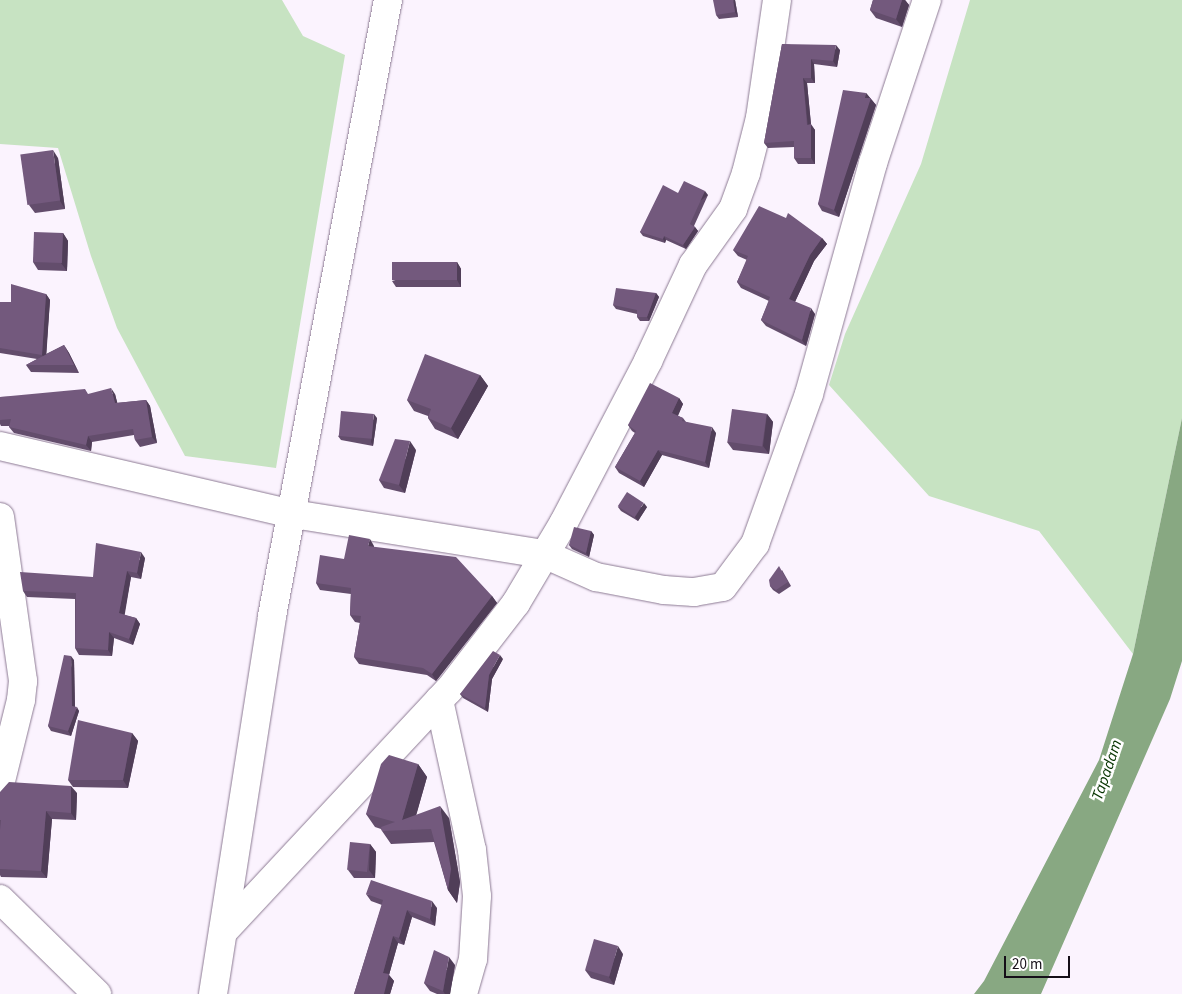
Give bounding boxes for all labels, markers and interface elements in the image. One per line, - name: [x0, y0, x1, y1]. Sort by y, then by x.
- water label: Tapadam: [1088, 737, 1126, 803]
- scale bar: [1007, 946, 1073, 978]
- text: 20 m: [1012, 954, 1042, 975]

